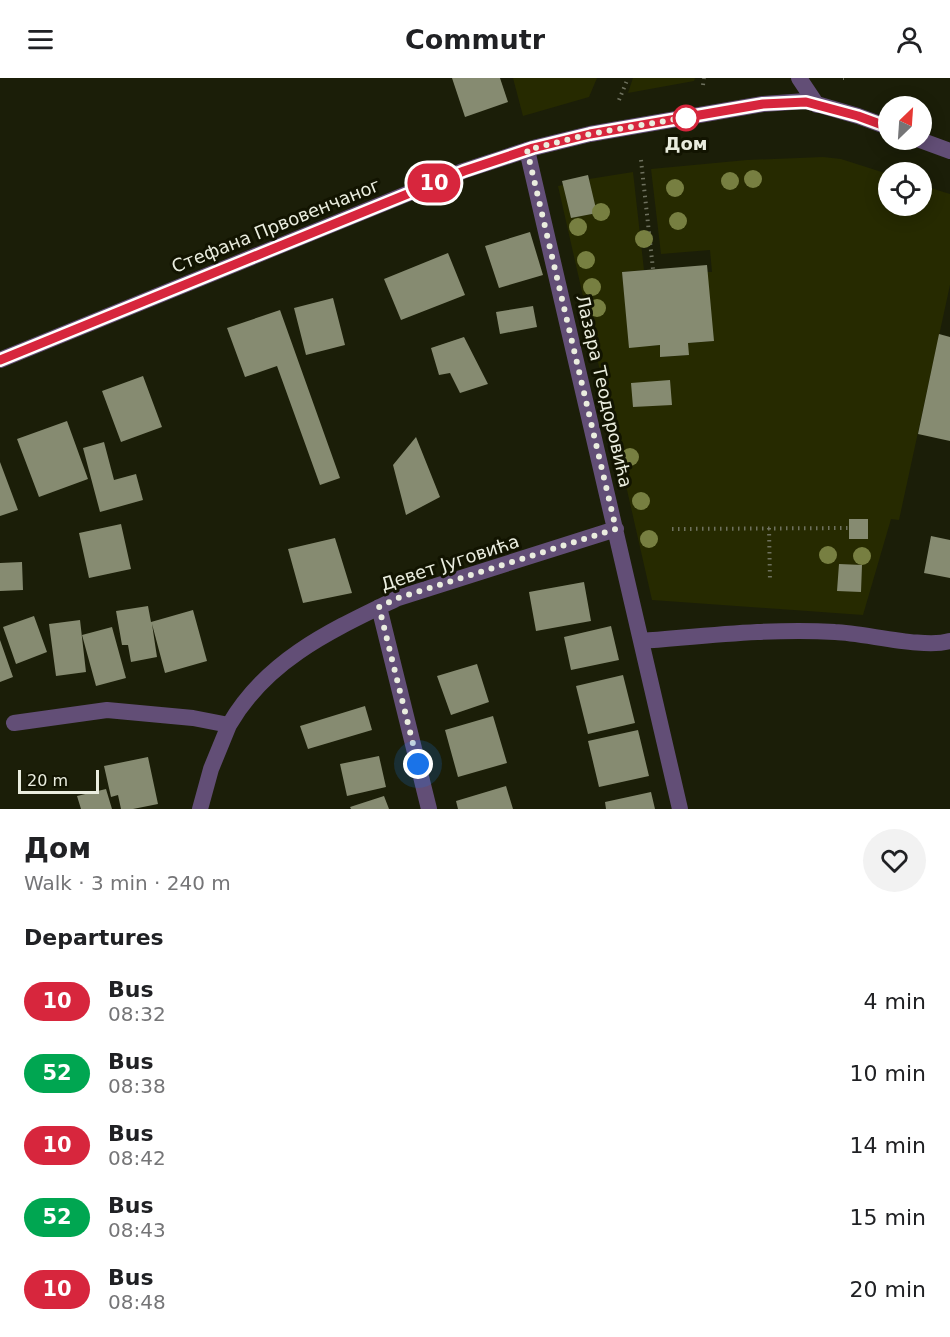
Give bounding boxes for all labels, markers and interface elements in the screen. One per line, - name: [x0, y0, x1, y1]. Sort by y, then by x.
- icon: menu: [24, 23, 57, 56]
- icon: person: [893, 23, 926, 56]
- text: Commutr: [405, 24, 545, 55]
- north arrow: [878, 96, 932, 150]
- map controls: [878, 96, 932, 216]
- marker: Дом: [673, 105, 699, 131]
- place label: Дом: [664, 133, 708, 154]
- button: locate: [878, 162, 932, 216]
- line badge: 10: [407, 164, 461, 202]
- text: 10: [419, 171, 449, 195]
- street label: Стефана Првовенчаног: [168, 174, 383, 277]
- street label: Лазара Теодоровића: [572, 292, 637, 489]
- street label: Девет Југовића: [378, 530, 522, 595]
- your location: [403, 749, 433, 779]
- scale bar: [18, 767, 99, 794]
- text: 20 m: [27, 771, 68, 790]
- button: heart: [863, 829, 926, 892]
- text: Дом: [24, 832, 91, 865]
- text: Walk · 3 min · 240 m: [24, 871, 231, 895]
- text: Departures: [24, 925, 164, 950]
- text: Bus: [108, 977, 154, 1002]
- text: 10: [42, 989, 72, 1013]
- text: 4 min: [864, 989, 926, 1014]
- text: 08:32: [108, 1002, 166, 1026]
- text: Bus: [108, 1049, 154, 1074]
- text: 52: [42, 1061, 72, 1085]
- text: 10 min: [850, 1061, 926, 1086]
- text: 08:38: [108, 1074, 166, 1098]
- text: Bus: [108, 1121, 154, 1146]
- text: 10: [42, 1133, 72, 1157]
- text: 14 min: [850, 1133, 926, 1158]
- text: 08:42: [108, 1146, 166, 1170]
- text: Bus: [108, 1193, 154, 1218]
- text: 52: [42, 1205, 72, 1229]
- text: 15 min: [850, 1205, 926, 1230]
- text: 08:43: [108, 1218, 166, 1242]
- text: Bus: [108, 1265, 154, 1290]
- text: 10: [42, 1277, 72, 1301]
- text: 20 min: [850, 1277, 926, 1302]
- text: 08:48: [108, 1290, 166, 1314]

